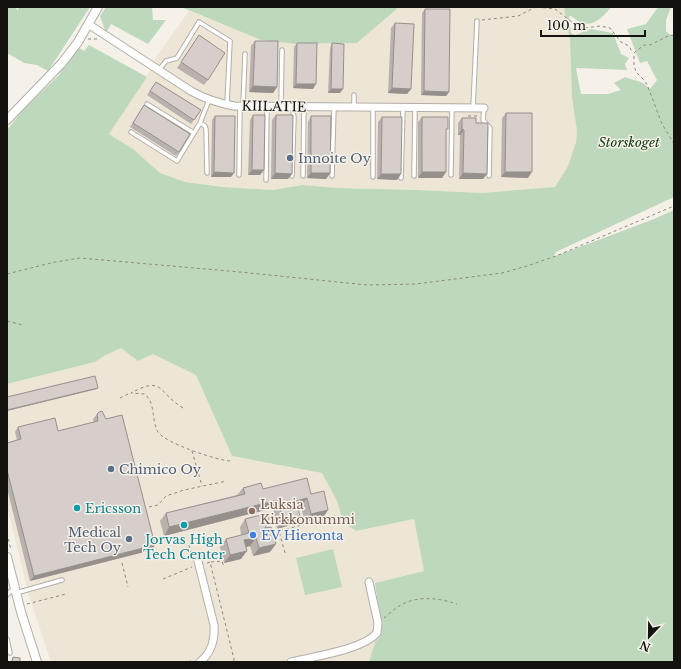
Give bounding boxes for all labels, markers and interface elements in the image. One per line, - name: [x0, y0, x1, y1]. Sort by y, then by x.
- scale bar: [541, 12, 645, 38]
- text: 100 m: [547, 18, 586, 33]
- street label: KIILATIE: [241, 97, 307, 116]
- park label: Storskoget: [598, 134, 660, 151]
- place label: Innoite Oy: [298, 150, 372, 167]
- marker: Innoite Oy: [285, 153, 295, 163]
- place label: Chimico Oy: [119, 461, 202, 478]
- marker: Chimico Oy: [106, 464, 116, 474]
- place label: Luksia Kirkkonummi: [260, 496, 355, 528]
- place label: Ericsson: [85, 500, 141, 517]
- marker: Ericsson: [72, 503, 82, 513]
- marker: Luksia Kirkkonummi: [247, 506, 257, 516]
- marker: Jorvas High Tech Center: [179, 520, 189, 530]
- place label: Medical Tech Oy: [64, 524, 122, 556]
- place label: EV Hieronta: [261, 527, 344, 544]
- marker: EV Hieronta: [248, 530, 258, 540]
- place label: Jorvas High Tech Center: [143, 531, 226, 563]
- marker: Medical Tech Oy: [124, 534, 134, 544]
- north arrow: [629, 617, 669, 657]
- text: N: [637, 638, 653, 655]

